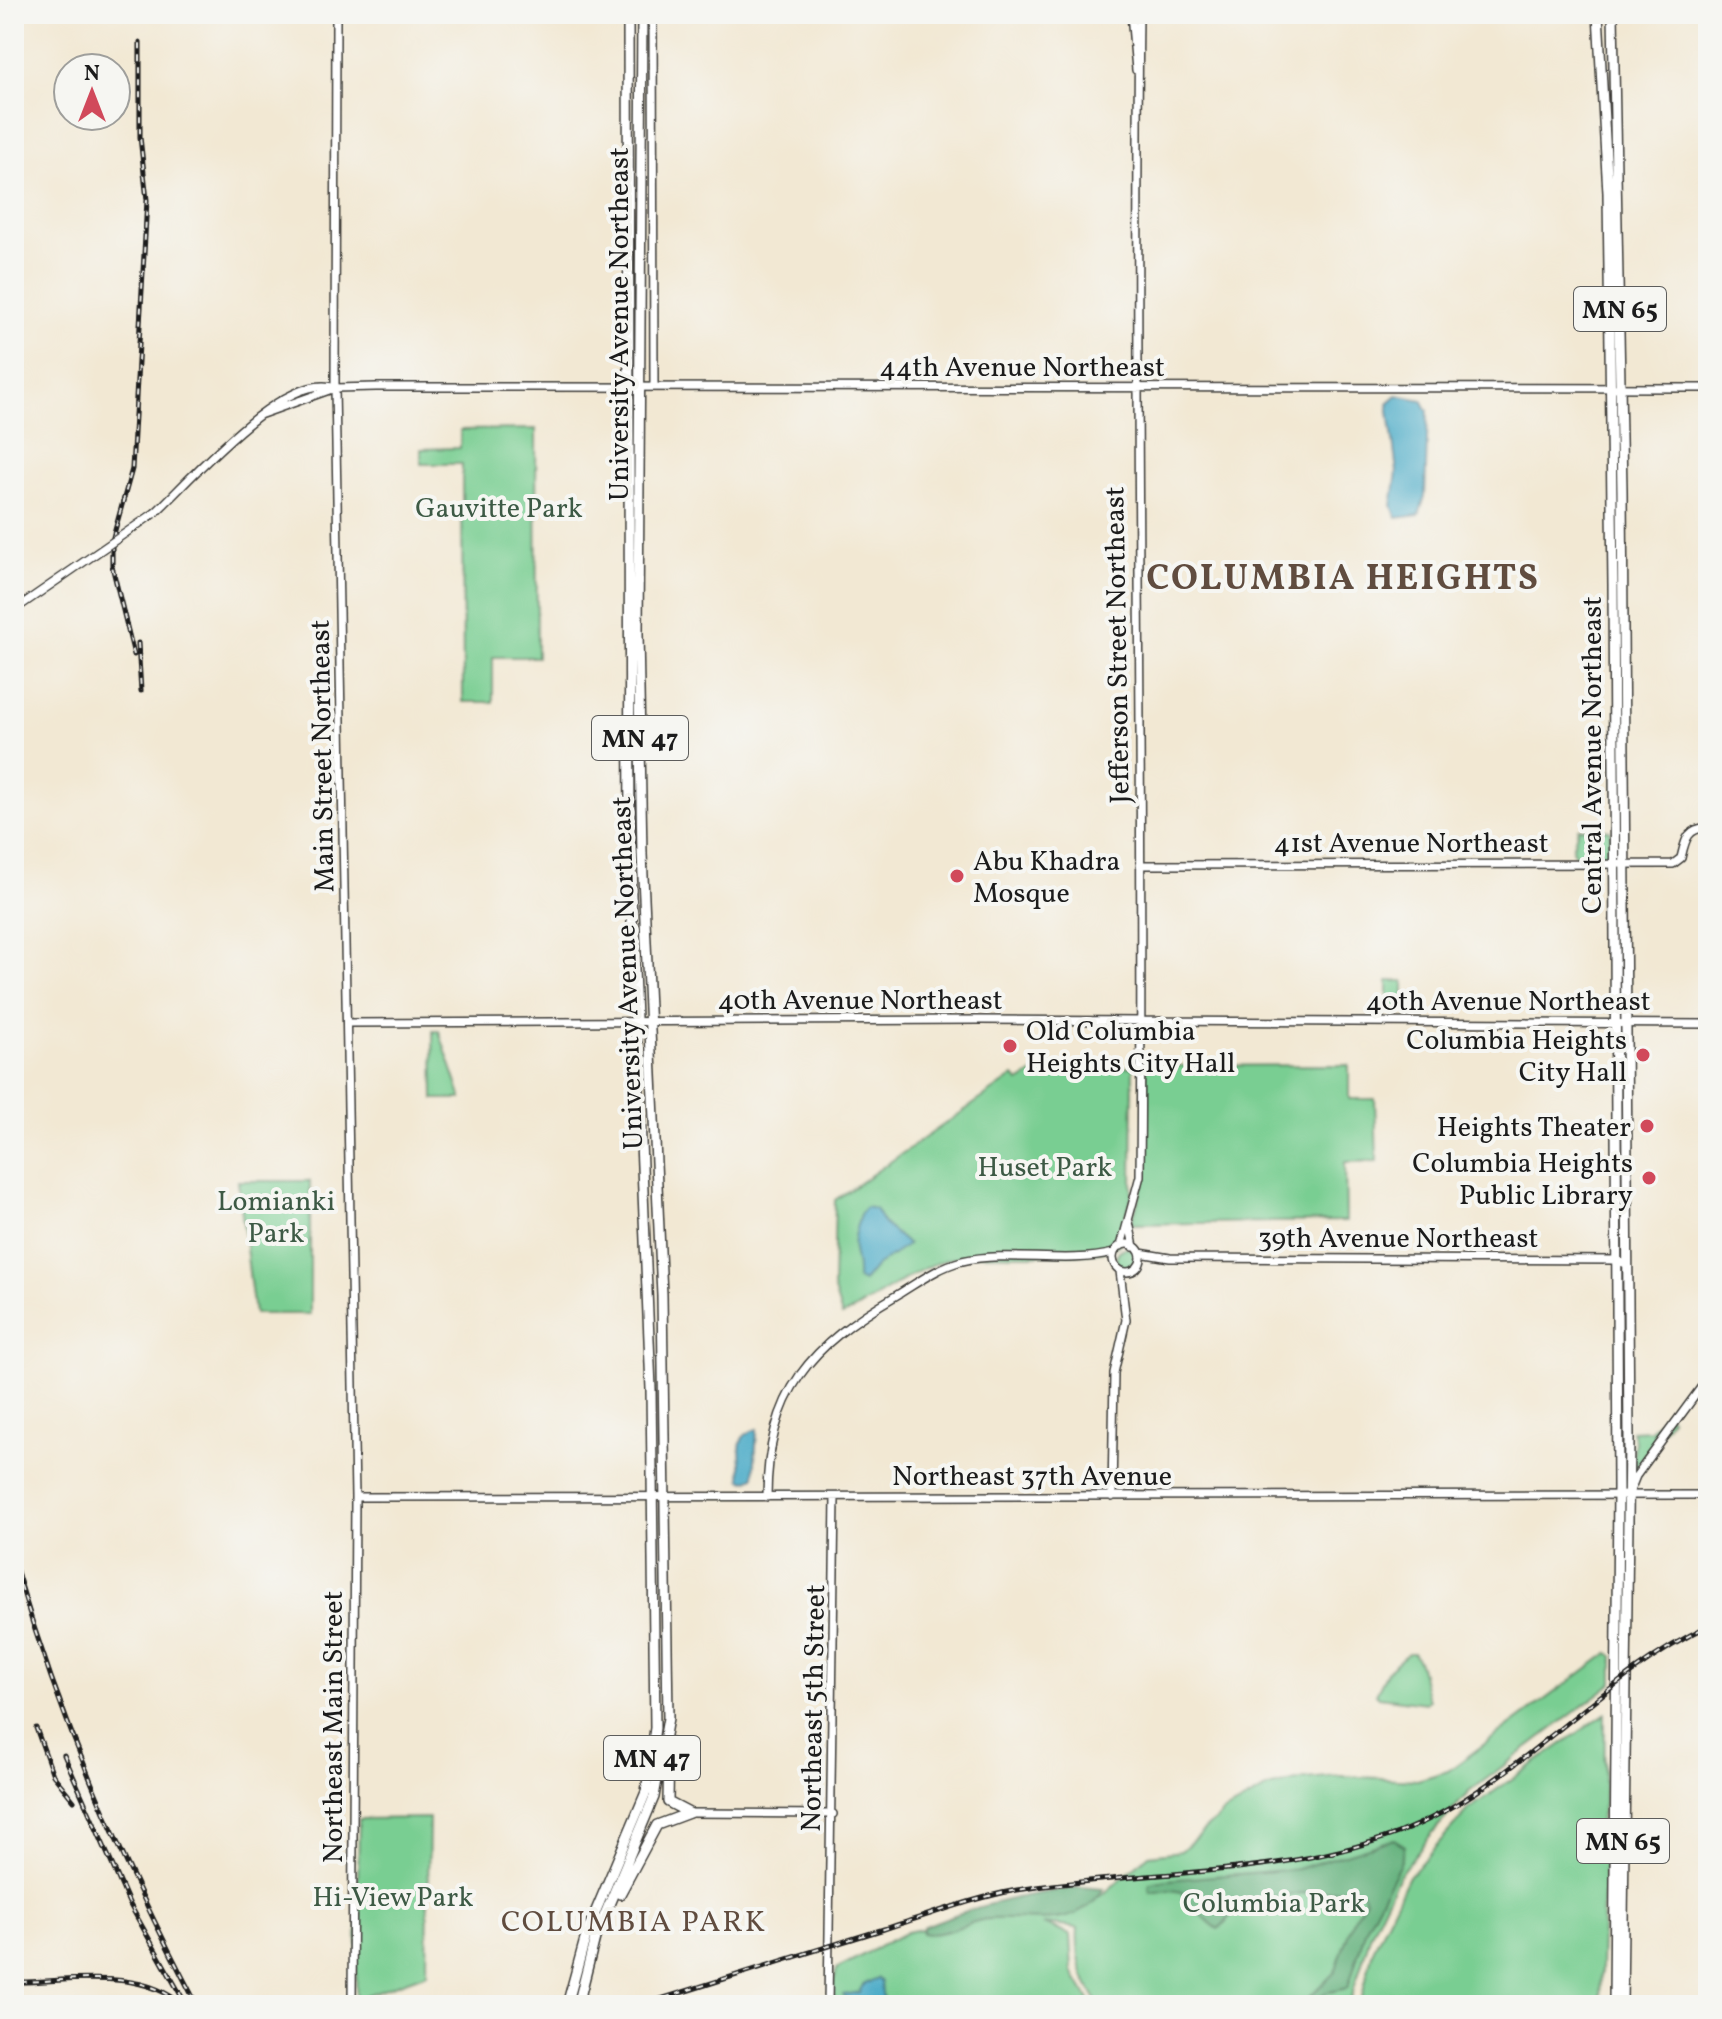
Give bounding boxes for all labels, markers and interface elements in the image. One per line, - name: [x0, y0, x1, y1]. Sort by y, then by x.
- north arrow: [52, 52, 132, 132]
- text: N: [84, 59, 100, 90]
- street label: University Avenue Northeast: [601, 147, 640, 501]
- road number: MN 65: [1574, 287, 1666, 331]
- street label: 44th Avenue Northeast: [879, 349, 1165, 388]
- street label: Jefferson Street Northeast: [1096, 486, 1141, 804]
- park label: Gauvitte Park: [415, 490, 583, 529]
- district label: COLUMBIA HEIGHTS: [1146, 555, 1540, 605]
- street label: Central Avenue Northeast: [1574, 596, 1613, 914]
- street label: Main Street Northeast: [302, 619, 345, 893]
- road number: MN 47: [592, 716, 688, 760]
- street label: University Avenue Northeast: [603, 795, 654, 1150]
- street label: 41st Avenue Northeast: [1273, 825, 1549, 864]
- place label: Abu Khadra Mosque: [973, 843, 1121, 914]
- marker: Abu Khadra Mosque: [948, 867, 966, 885]
- street label: 40th Avenue Northeast: [717, 982, 1003, 1021]
- street label: 40th Avenue Northeast: [1365, 983, 1651, 1022]
- place label: Old Columbia Heights City Hall: [1026, 1013, 1235, 1084]
- place label: Columbia Heights City Hall: [1406, 1022, 1627, 1093]
- marker: Old Columbia Heights City Hall: [1001, 1037, 1019, 1055]
- marker: Columbia Heights City Hall: [1634, 1046, 1652, 1064]
- place label: Heights Theater: [1437, 1109, 1631, 1148]
- marker: Heights Theater: [1638, 1117, 1656, 1135]
- place label: Columbia Heights Public Library: [1412, 1145, 1633, 1216]
- park label: Huset Park: [978, 1149, 1112, 1188]
- marker: Columbia Heights Public Library: [1640, 1169, 1658, 1187]
- park label: Lomianki Park: [217, 1183, 335, 1254]
- street label: 39th Avenue Northeast: [1258, 1220, 1538, 1259]
- street label: Northeast 37th Avenue: [892, 1458, 1172, 1497]
- street label: Northeast 5th Street: [793, 1584, 836, 1832]
- street label: Northeast Main Street: [315, 1591, 354, 1863]
- road number: MN 47: [604, 1736, 700, 1780]
- road number: MN 65: [1577, 1819, 1669, 1863]
- park label: Hi-View Park: [312, 1879, 474, 1918]
- park label: Columbia Park: [1183, 1885, 1365, 1924]
- district label: COLUMBIA PARK: [501, 1902, 767, 1944]

